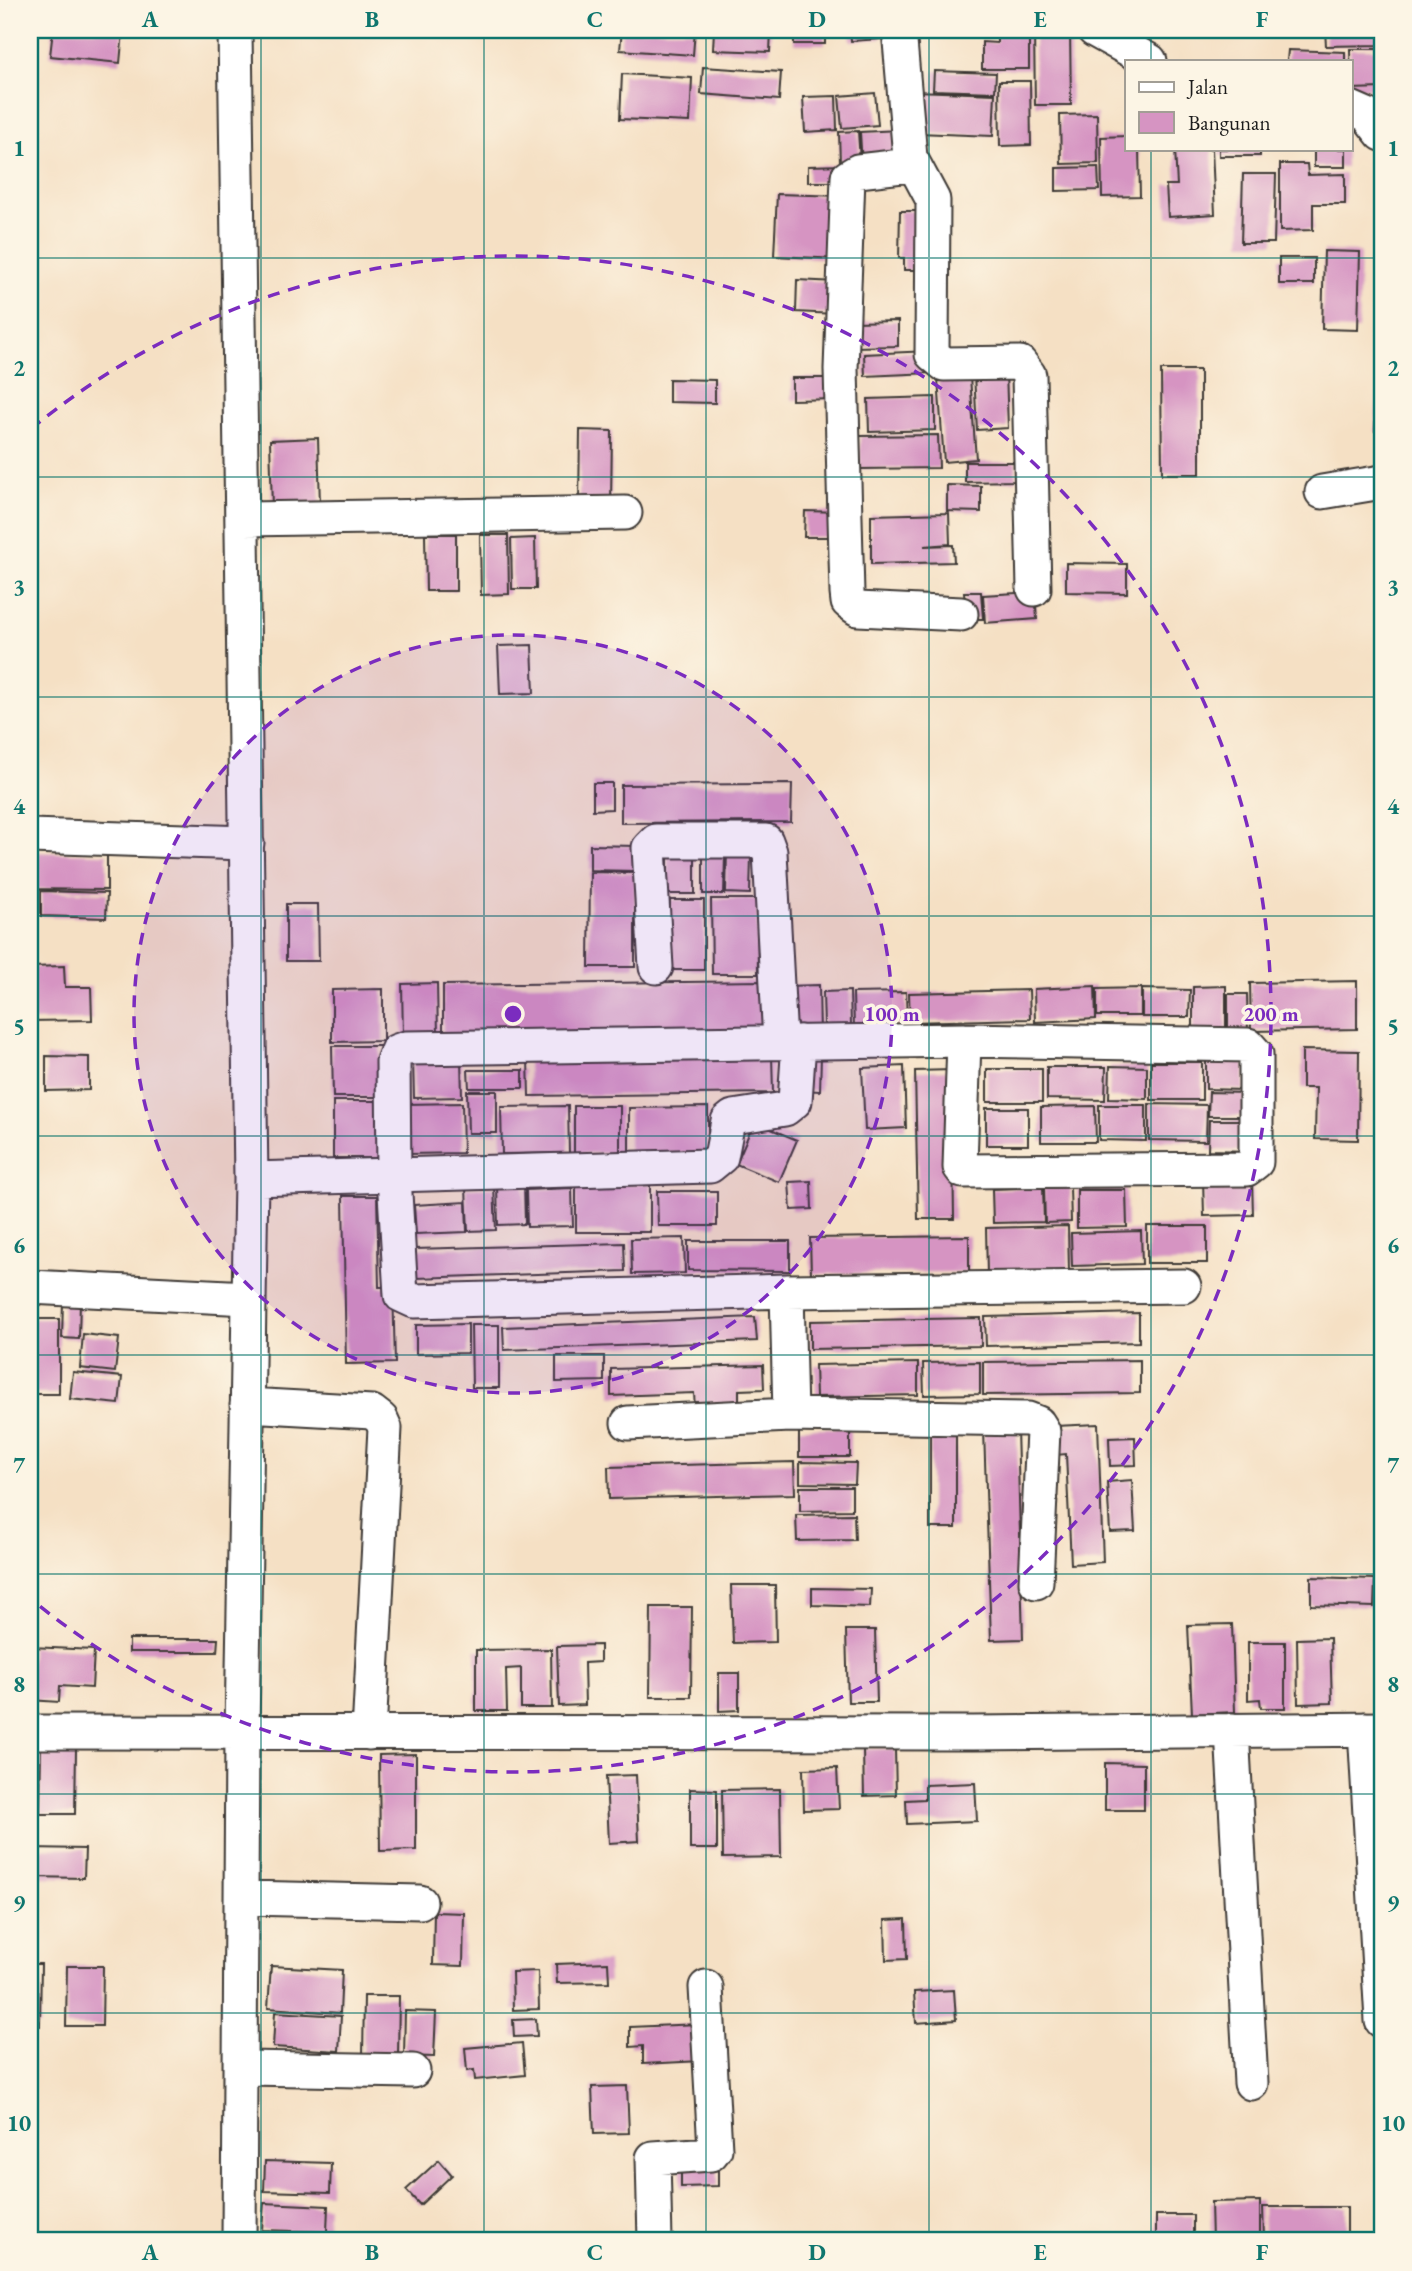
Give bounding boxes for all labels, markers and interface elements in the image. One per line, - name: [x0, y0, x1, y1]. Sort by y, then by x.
- text: A: [141, 4, 159, 34]
- text: B: [365, 4, 379, 34]
- text: C: [587, 4, 603, 34]
- text: D: [808, 4, 826, 34]
- text: E: [1033, 4, 1047, 34]
- text: F: [1256, 4, 1269, 34]
- legend: [1125, 60, 1352, 150]
- text: Jalan: [1186, 73, 1228, 100]
- text: Bangunan: [1188, 109, 1271, 136]
- text: 1: [13, 133, 25, 163]
- text: 1: [1387, 133, 1399, 163]
- text: 2: [13, 353, 25, 383]
- text: 2: [1387, 353, 1399, 383]
- text: 3: [13, 572, 25, 602]
- text: 3: [1387, 572, 1399, 602]
- text: 4: [13, 791, 26, 821]
- text: 4: [1387, 791, 1400, 821]
- text: 100 m: [864, 1000, 920, 1027]
- text: 200 m: [1243, 1000, 1299, 1027]
- centre of rings: [501, 1002, 525, 1026]
- text: 5: [13, 1011, 25, 1041]
- text: 5: [1387, 1011, 1399, 1041]
- text: 6: [13, 1230, 25, 1260]
- text: 6: [1387, 1230, 1399, 1260]
- text: 7: [13, 1450, 26, 1480]
- text: 7: [1387, 1450, 1400, 1480]
- text: 8: [13, 1669, 25, 1699]
- text: 8: [1387, 1669, 1399, 1699]
- text: 9: [13, 1888, 25, 1918]
- text: 9: [1387, 1888, 1399, 1918]
- text: 10: [7, 2108, 31, 2138]
- text: 10: [1381, 2108, 1405, 2138]
- text: A: [141, 2237, 159, 2267]
- text: B: [365, 2237, 379, 2267]
- text: C: [587, 2237, 603, 2267]
- text: D: [808, 2237, 826, 2267]
- text: E: [1033, 2237, 1047, 2267]
- text: F: [1256, 2237, 1269, 2267]

